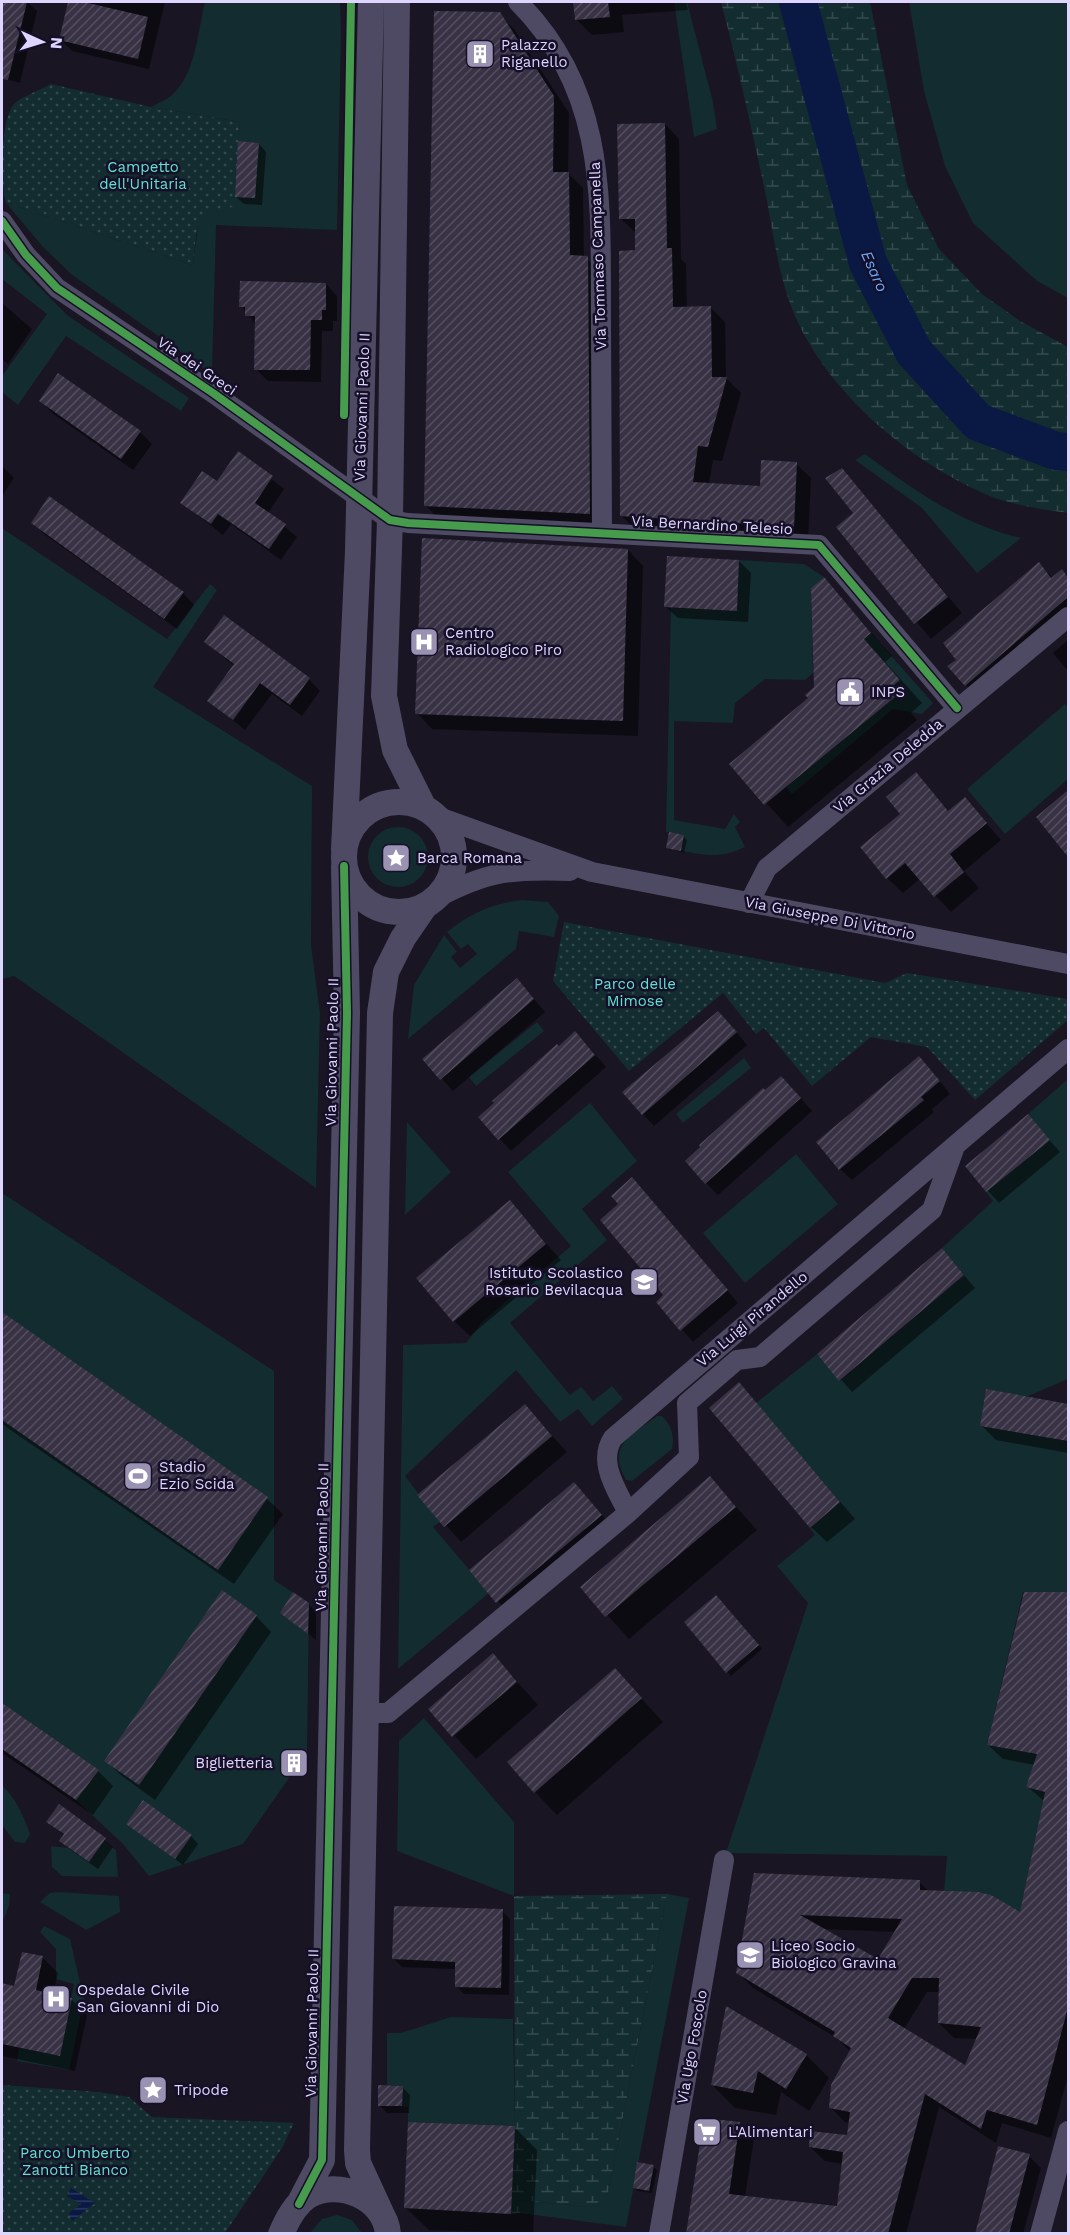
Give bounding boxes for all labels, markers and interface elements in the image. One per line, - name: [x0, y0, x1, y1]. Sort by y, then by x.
- north arrow: [12, 12, 72, 72]
- text: N: [47, 36, 66, 50]
- place label: Palazzo Riganello: [501, 36, 567, 71]
- building icon: Palazzo Riganello: [464, 38, 496, 70]
- park label: Campetto dell'Unitaria: [99, 158, 187, 193]
- street label: Via Tommaso Campanella: [586, 161, 610, 351]
- water label: Esaro: [857, 248, 892, 295]
- street label: Via Giovanni Paolo II: [350, 332, 374, 482]
- street label: Via dei Greci: [154, 333, 240, 399]
- street label: Via Bernardino Telesio: [631, 512, 793, 538]
- place label: Centro Radiologico Piro: [445, 624, 562, 659]
- hospital icon: Centro Radiologico Piro: [408, 626, 440, 658]
- public building icon: INPS: [834, 676, 866, 708]
- place label: INPS: [871, 683, 905, 701]
- street label: Via Grazia Deledda: [830, 715, 947, 817]
- place icon: Barca Romana: [380, 842, 412, 874]
- place label: Barca Romana: [417, 849, 523, 867]
- street label: Via Giuseppe Di Vittorio: [743, 893, 917, 943]
- park label: Parco delle Mimose: [594, 975, 676, 1010]
- street label: Via Giovanni Paolo II: [322, 977, 342, 1127]
- place label: Istituto Scolastico Rosario Bevilacqua: [485, 1264, 623, 1299]
- school or university icon: Istituto Scolastico Rosario Bevilacqua: [628, 1266, 660, 1298]
- street label: Via Luigi Pirandello: [693, 1267, 811, 1371]
- place label: Stadio Ezio Scida: [159, 1458, 235, 1493]
- sports icon: Stadio Ezio Scida: [122, 1460, 154, 1492]
- street label: Via Giovanni Paolo II: [312, 1462, 332, 1612]
- building icon: Biglietteria: [278, 1747, 310, 1779]
- place label: Biglietteria: [195, 1754, 274, 1772]
- place label: Liceo Socio Biologico Gravina: [771, 1937, 897, 1972]
- school or university icon: Liceo Socio Biologico Gravina: [734, 1939, 766, 1971]
- street label: Via Giovanni Paolo II: [302, 1948, 322, 2098]
- place label: Ospedale Civile San Giovanni di Dio: [77, 1981, 219, 2016]
- hospital icon: Ospedale Civile San Giovanni di Dio: [40, 1983, 72, 2015]
- street label: Via Ugo Foscolo: [673, 1988, 711, 2106]
- place icon: Tripode: [137, 2074, 169, 2106]
- place label: Tripode: [174, 2081, 229, 2099]
- supermarket icon: L'Alimentari: [691, 2116, 723, 2148]
- place label: L'Alimentari: [728, 2123, 813, 2141]
- park label: Parco Umberto Zanotti Bianco: [20, 2144, 130, 2179]

